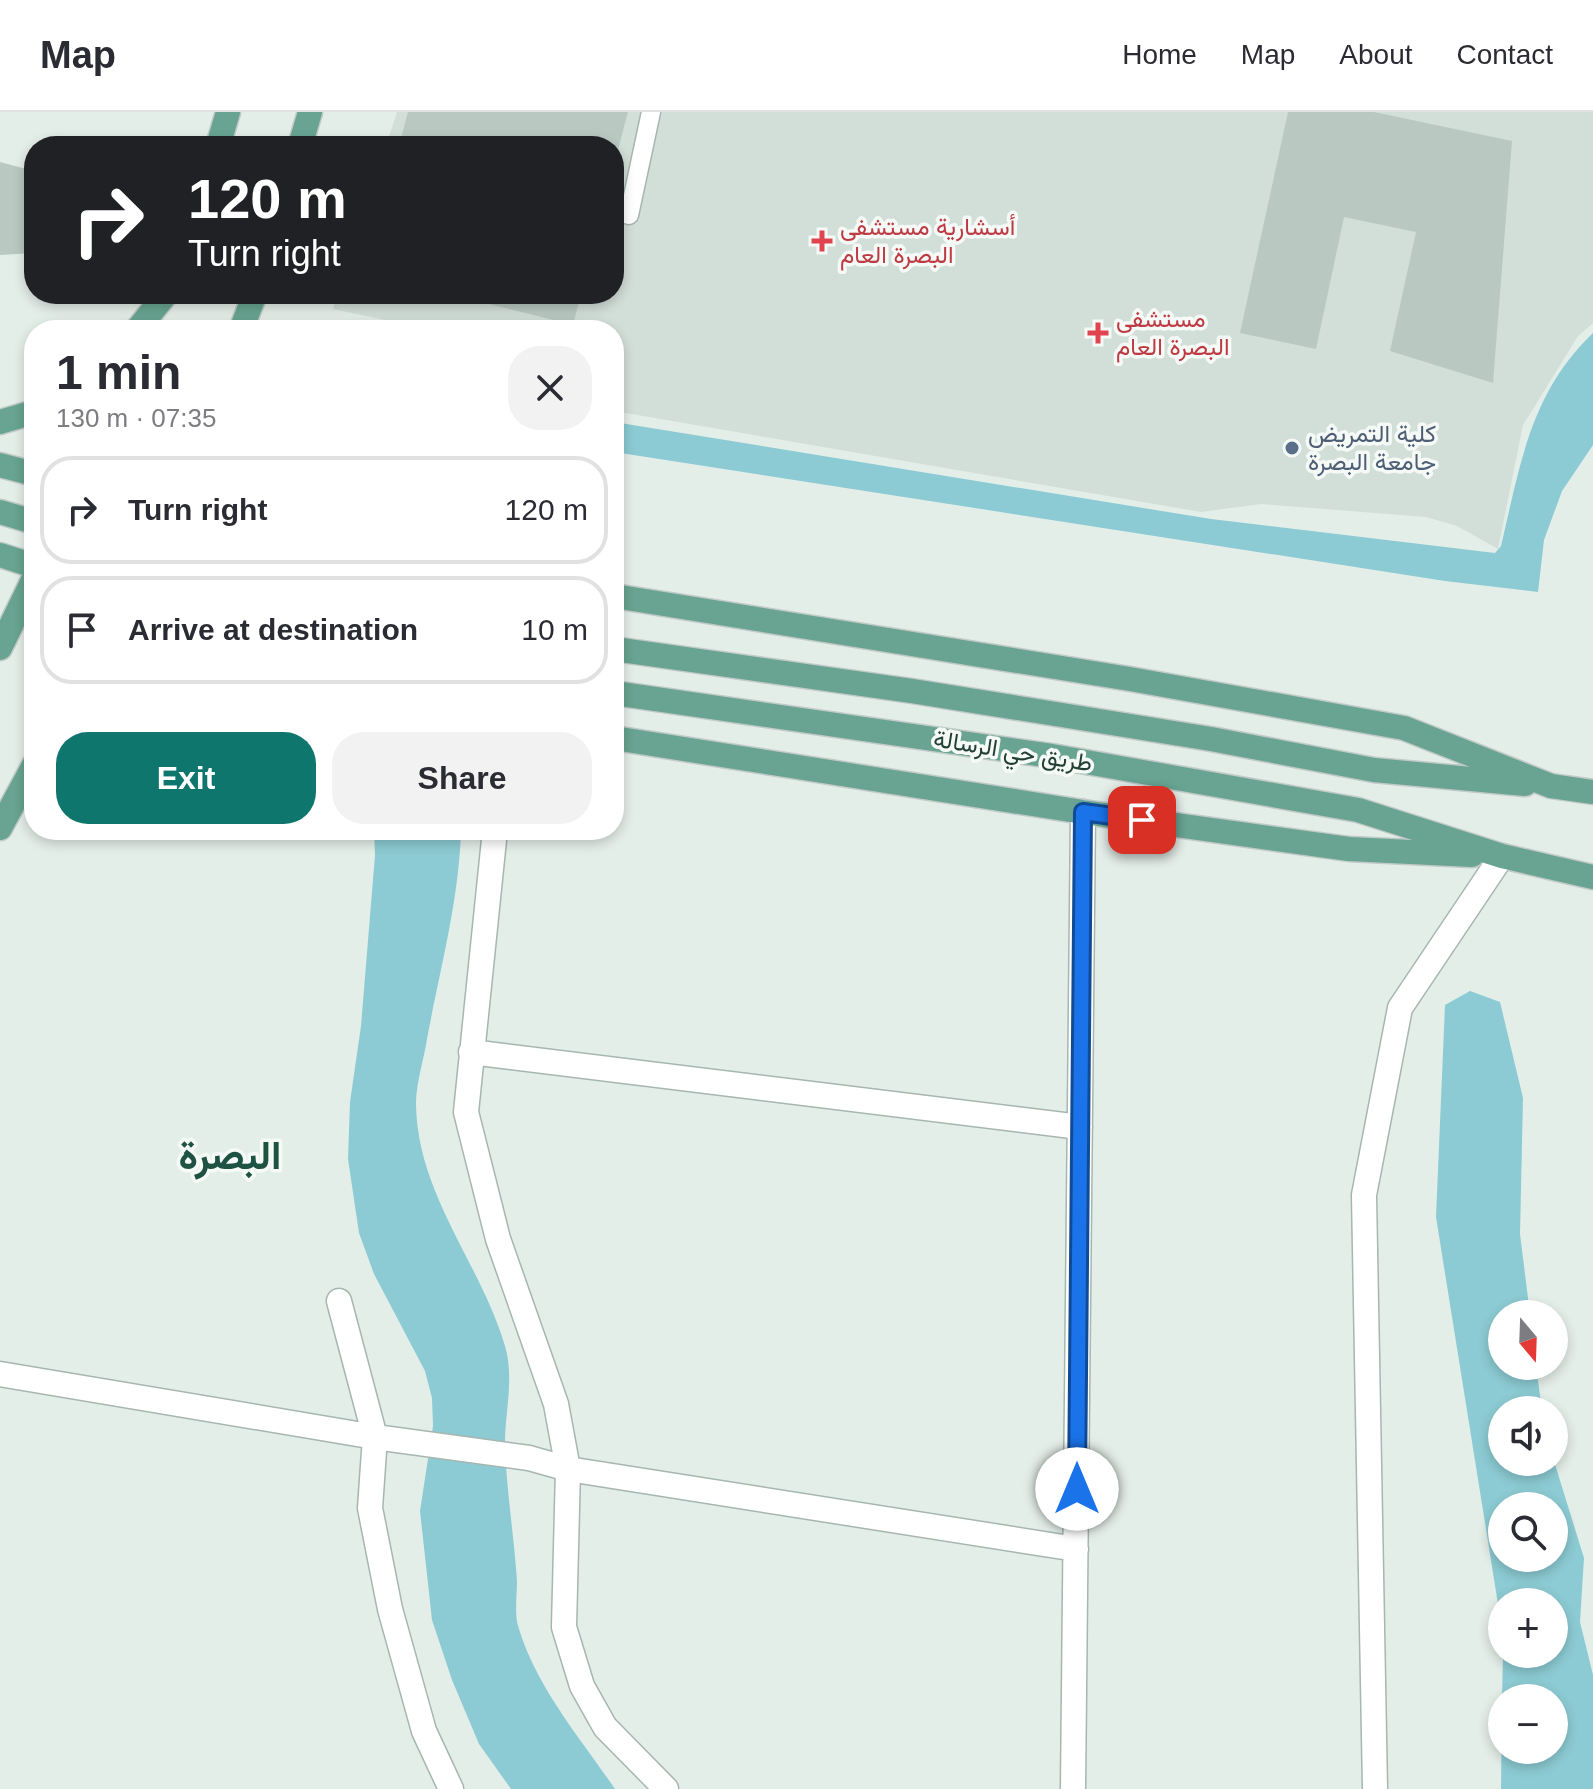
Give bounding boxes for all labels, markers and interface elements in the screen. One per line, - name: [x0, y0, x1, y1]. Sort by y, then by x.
- text: Map: [40, 34, 116, 76]
- text: Home: [1122, 39, 1197, 70]
- text: Map: [1241, 39, 1295, 70]
- text: About: [1339, 39, 1413, 70]
- text: Contact: [1457, 39, 1553, 70]
- text: 120 m: [188, 167, 347, 230]
- icon: right: [56, 168, 160, 272]
- place label: أسشارية مستشفى البصرة العام: [840, 213, 1016, 271]
- marker: أسشارية مستشفى البصرة العام: [811, 230, 833, 252]
- text: Turn right: [188, 233, 341, 274]
- place label: مستشفى البصرة العام: [1116, 305, 1229, 363]
- marker: مستشفى البصرة العام: [1087, 322, 1109, 344]
- text: 1 min: [56, 346, 181, 399]
- button: close: [508, 346, 592, 430]
- text: 130 m · 07:35: [56, 403, 216, 433]
- place label: كلية التمريض جامعة البصرة: [1308, 420, 1436, 477]
- marker: كلية التمريض جامعة البصرة: [1283, 439, 1301, 457]
- icon: right: [60, 488, 104, 532]
- text: Turn right: [128, 493, 267, 526]
- text: 120 m: [505, 493, 588, 526]
- icon: arrive: [60, 608, 104, 652]
- text: Arrive at destination: [128, 613, 418, 646]
- text: 10 m: [521, 613, 588, 646]
- street label: طريق حي الرسالة: [931, 725, 1094, 782]
- button: Exit: [56, 732, 316, 824]
- button: Share: [332, 732, 592, 824]
- pin: [1108, 786, 1176, 854]
- icon: arrive: [1120, 798, 1164, 842]
- district label: البصرة: [179, 1133, 281, 1180]
- north arrow: [1488, 1300, 1568, 1380]
- map controls: [1488, 1300, 1568, 1764]
- button: sound: [1488, 1396, 1568, 1476]
- position arrow: [1035, 1447, 1119, 1531]
- button: search: [1488, 1492, 1568, 1572]
- button: +: [1488, 1588, 1568, 1668]
- button: −: [1488, 1684, 1568, 1764]

